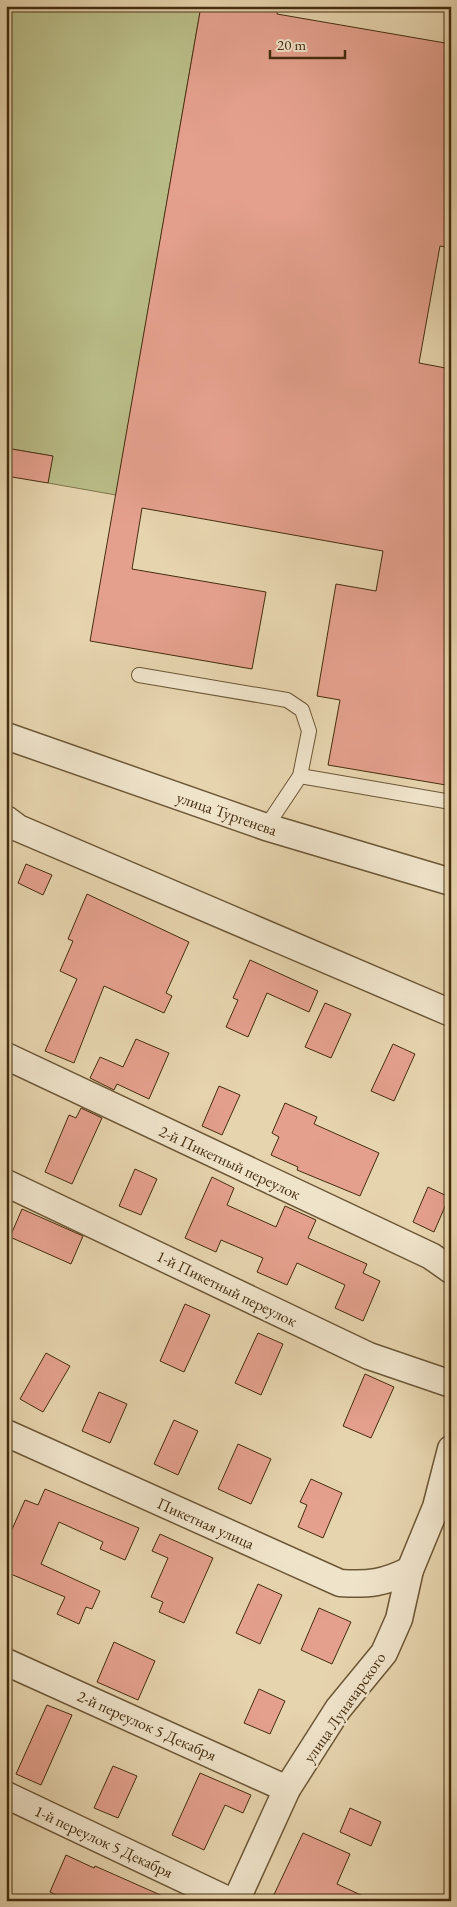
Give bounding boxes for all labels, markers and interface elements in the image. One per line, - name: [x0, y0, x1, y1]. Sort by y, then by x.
- scale bar: [270, 28, 344, 60]
- text: 20 m: [277, 35, 306, 54]
- street label: улица Тургенева: [174, 787, 280, 841]
- street label: 2-й Пикетный переулок: [156, 1120, 304, 1205]
- street label: 1-й Пикетный переулок: [153, 1245, 301, 1332]
- street label: Пикетная улица: [154, 1493, 258, 1555]
- street label: улица Луначарского: [298, 1648, 390, 1767]
- street label: 2-й переулок 5 Декабря: [74, 1685, 220, 1766]
- street label: 1-й переулок 5 Декабря: [31, 1800, 176, 1883]

